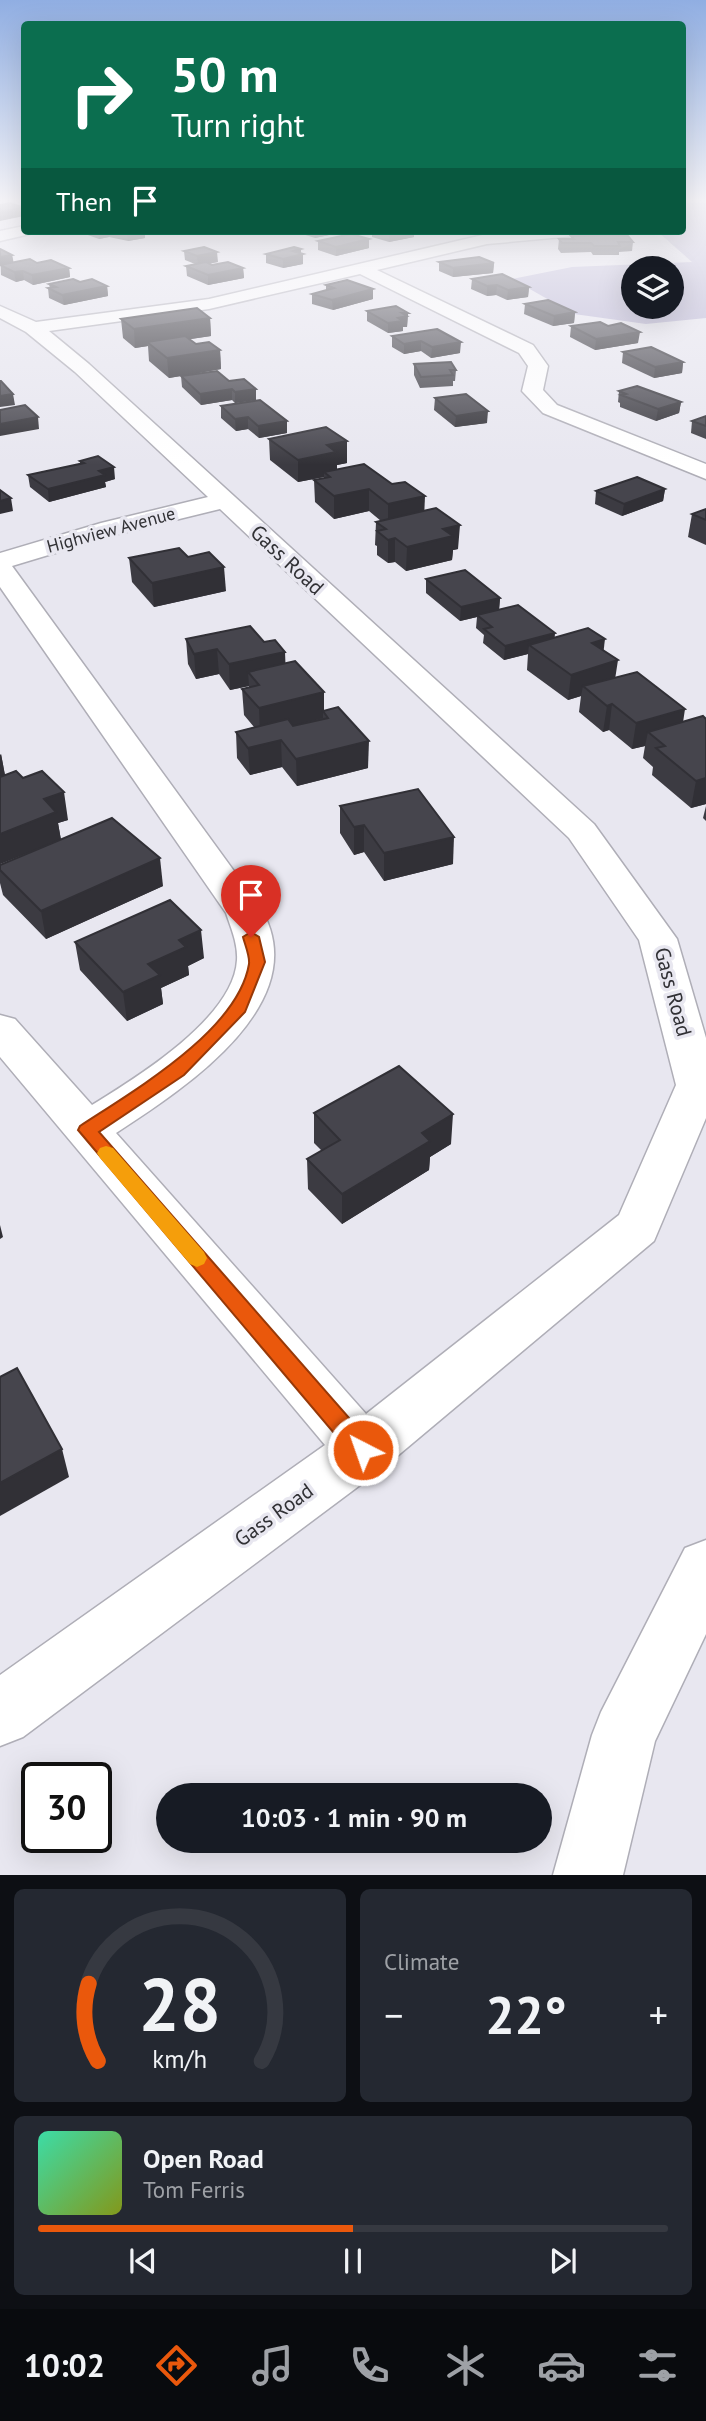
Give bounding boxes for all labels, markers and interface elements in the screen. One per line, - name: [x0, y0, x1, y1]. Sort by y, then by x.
- text: 50 m: [171, 42, 278, 106]
- icon: right: [56, 49, 147, 140]
- text: Turn right: [171, 104, 305, 146]
- icon: arrive: [126, 182, 164, 220]
- text: Then: [56, 185, 112, 218]
- map controls: [621, 256, 684, 319]
- button: layers: [621, 256, 684, 319]
- street label: Highview Avenue: [44, 501, 178, 558]
- street label: Gass Road: [245, 519, 330, 601]
- pin: [221, 865, 281, 937]
- icon: arrive: [232, 876, 270, 914]
- street label: Gass Road: [649, 944, 698, 1039]
- position arrow: [326, 1413, 400, 1487]
- street label: Gass Road: [229, 1477, 318, 1552]
- speed limit sign: 30: [21, 1762, 112, 1853]
- text: 10:03 · 1 min · 90 m: [241, 1801, 467, 1834]
- text: Climate: [384, 1947, 459, 1976]
- text: 28: [139, 1958, 221, 2052]
- text: 22°: [485, 1981, 567, 2048]
- text: −: [384, 1990, 403, 2039]
- text: +: [649, 1990, 668, 2039]
- text: km/h: [153, 2043, 207, 2075]
- text: Open Road: [143, 2142, 264, 2175]
- text: Tom Ferris: [143, 2175, 245, 2204]
- icon: previous: [124, 2242, 162, 2280]
- icon: pause: [334, 2242, 372, 2280]
- icon: next: [544, 2242, 582, 2280]
- icon: directions: [152, 2341, 201, 2390]
- icon: music: [248, 2341, 297, 2390]
- icon: phone: [345, 2341, 394, 2390]
- icon: climate: [441, 2341, 490, 2390]
- icon: car: [537, 2341, 586, 2390]
- icon: filters: [633, 2341, 682, 2390]
- text: 10:02: [24, 2344, 105, 2386]

